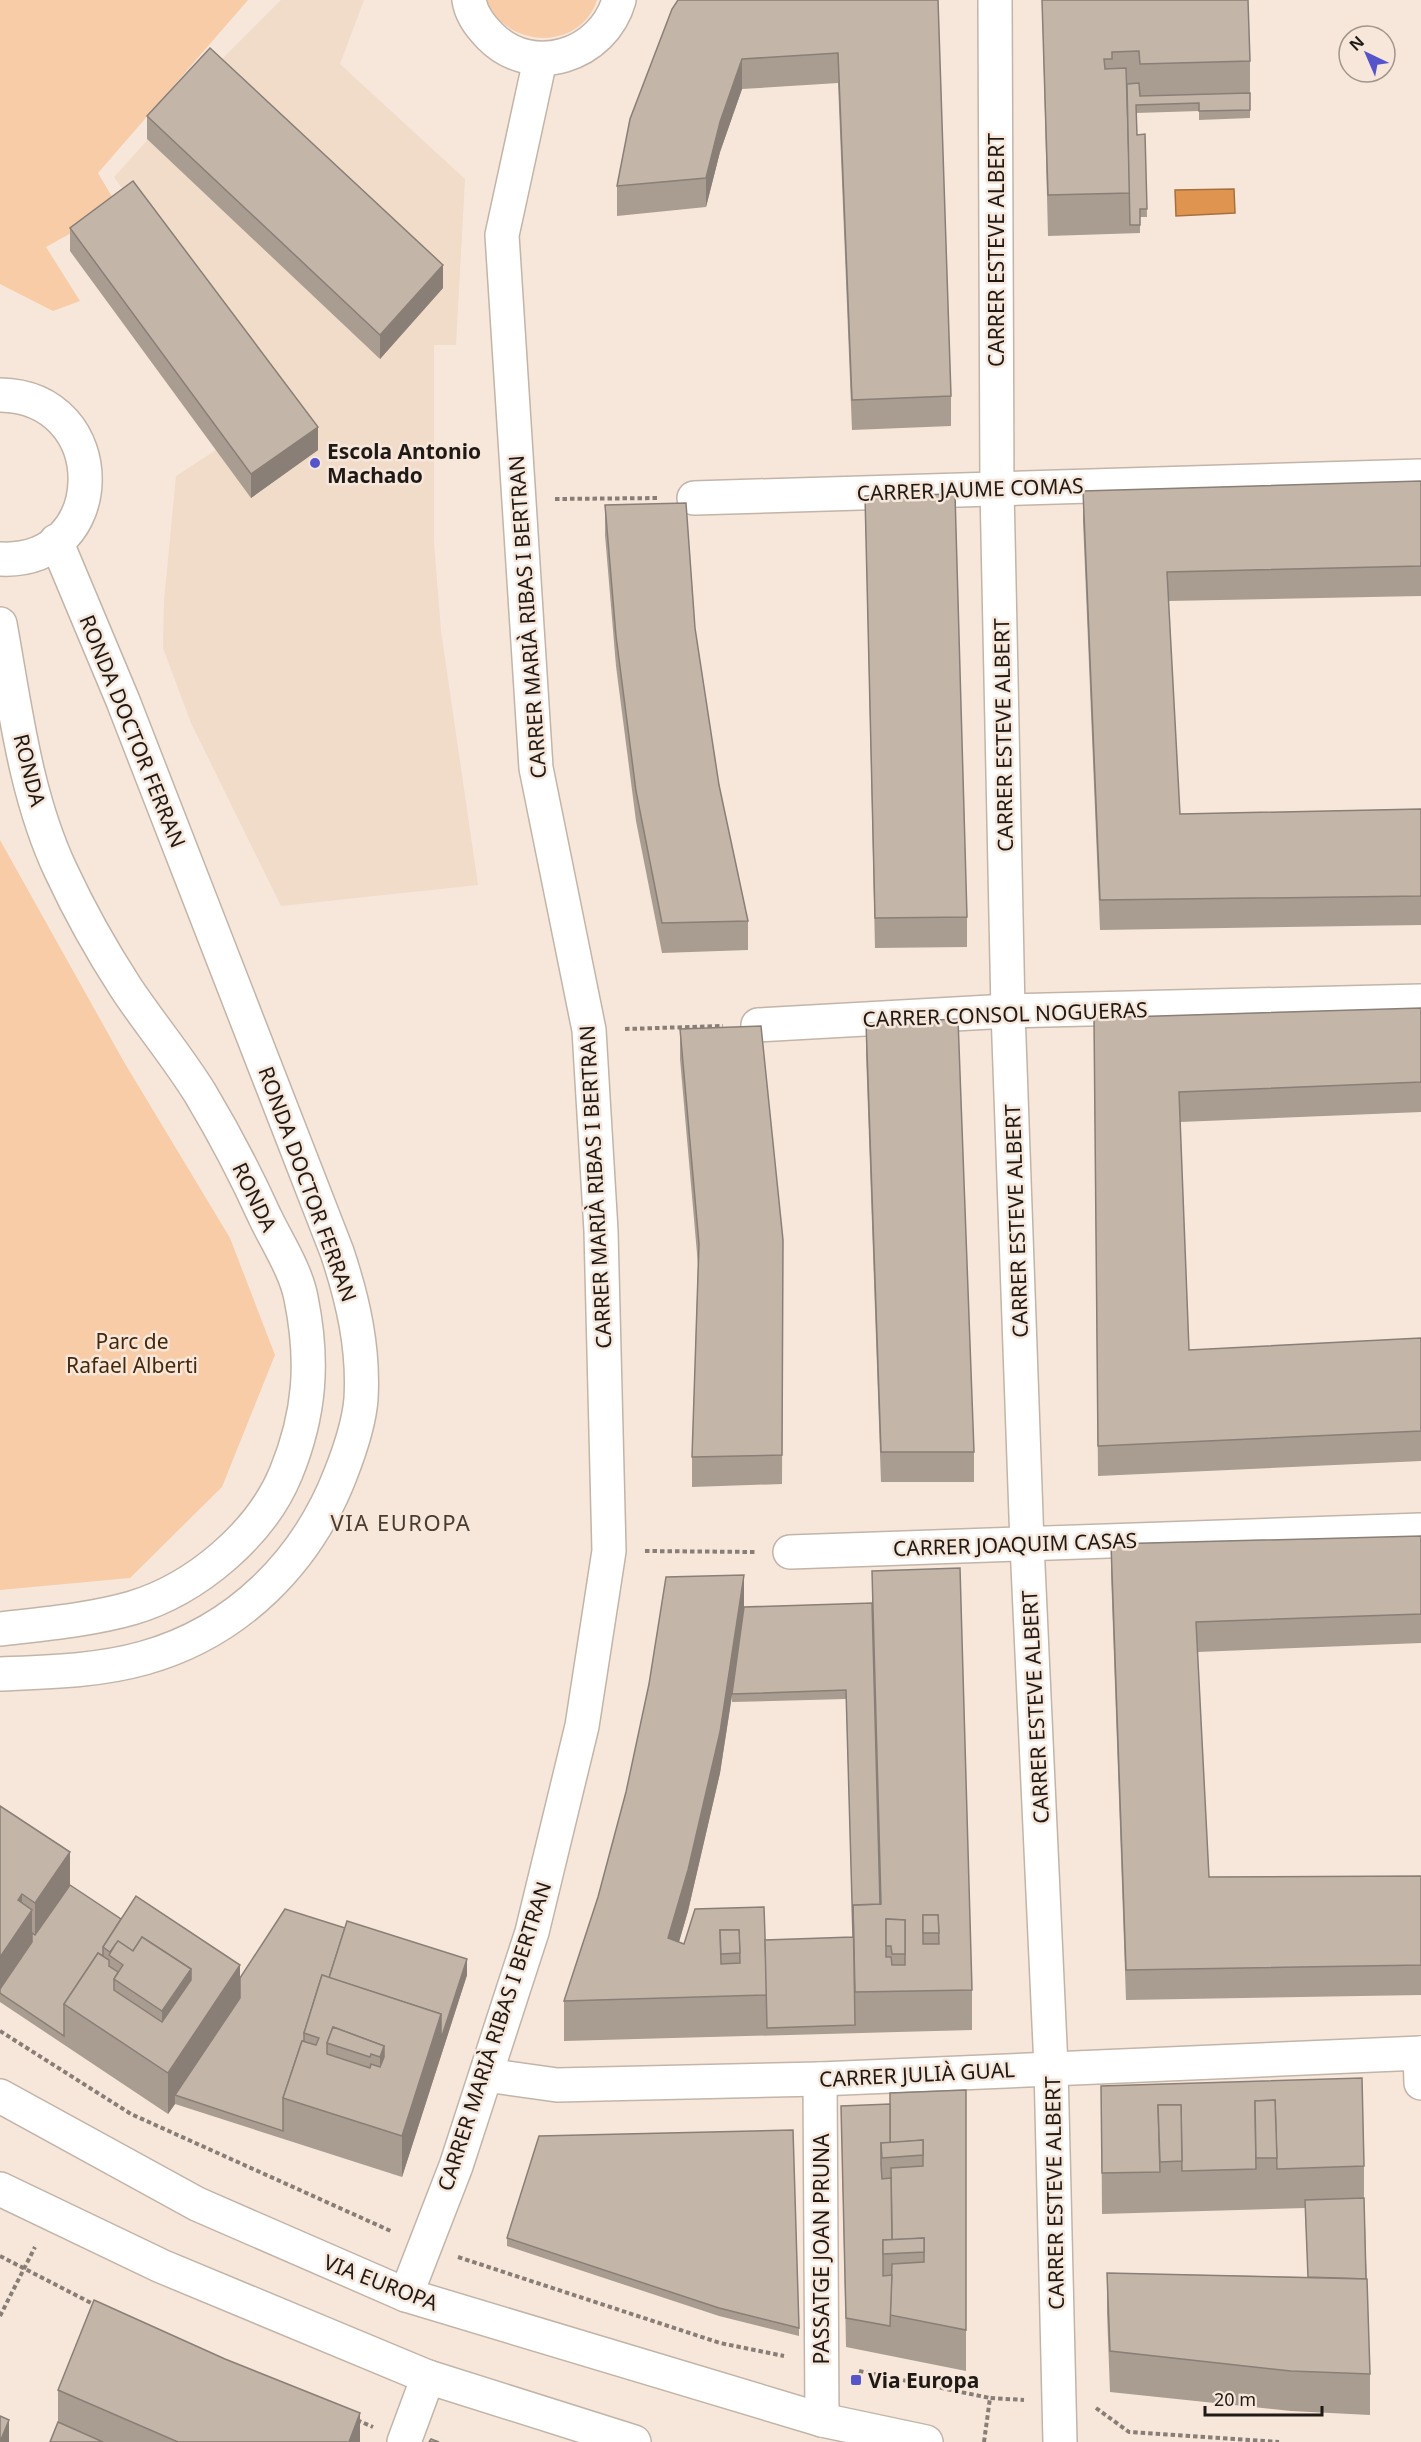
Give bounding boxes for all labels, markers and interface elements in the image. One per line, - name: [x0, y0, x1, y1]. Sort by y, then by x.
- north arrow: [1337, 24, 1397, 84]
- text: N: [1344, 31, 1369, 56]
- street label: CARRER ESTEVE ALBERT: [982, 133, 1010, 367]
- place label: Escola Antonio Machado: [327, 437, 481, 489]
- street label: CARRER MARIÀ RIBAS I BERTRAN: [502, 454, 552, 780]
- marker: Escola Antonio Machado: [308, 456, 322, 470]
- street label: CARRER JAUME COMAS: [856, 471, 1084, 507]
- street label: RONDA DOCTOR FERRAN: [73, 611, 193, 851]
- street label: CARRER ESTEVE ALBERT: [987, 618, 1019, 852]
- street label: RONDA: [7, 731, 53, 810]
- street label: CARRER CONSOL NOGUERAS: [862, 995, 1148, 1033]
- street label: CARRER MARIÀ RIBAS I BERTRAN: [573, 1025, 617, 1349]
- street label: RONDA DOCTOR FERRAN: [254, 1063, 362, 1305]
- street label: CARRER ESTEVE ALBERT: [998, 1103, 1034, 1338]
- street label: RONDA: [228, 1158, 282, 1236]
- park label: Parc de Rafael Alberti: [66, 1327, 198, 1379]
- district label: VIA EUROPA: [331, 1507, 471, 1537]
- street label: CARRER JOAQUIM CASAS: [892, 1526, 1138, 1562]
- street label: CARRER ESTEVE ALBERT: [1015, 1589, 1055, 1824]
- street label: CARRER MARIÀ RIBAS I BERTRAN: [431, 1878, 557, 2194]
- street label: CARRER JULIÀ GUAL: [818, 2055, 1016, 2093]
- street label: CARRER ESTEVE ALBERT: [1038, 2076, 1070, 2310]
- street label: PASSATGE JOAN PRUNA: [807, 2133, 835, 2364]
- street label: VIA EUROPA: [320, 2247, 443, 2317]
- place label: Via Europa: [868, 2366, 979, 2394]
- marker: Via Europa: [849, 2373, 863, 2387]
- scale bar: [1205, 2379, 1322, 2417]
- text: 20 m: [1214, 2387, 1256, 2411]

